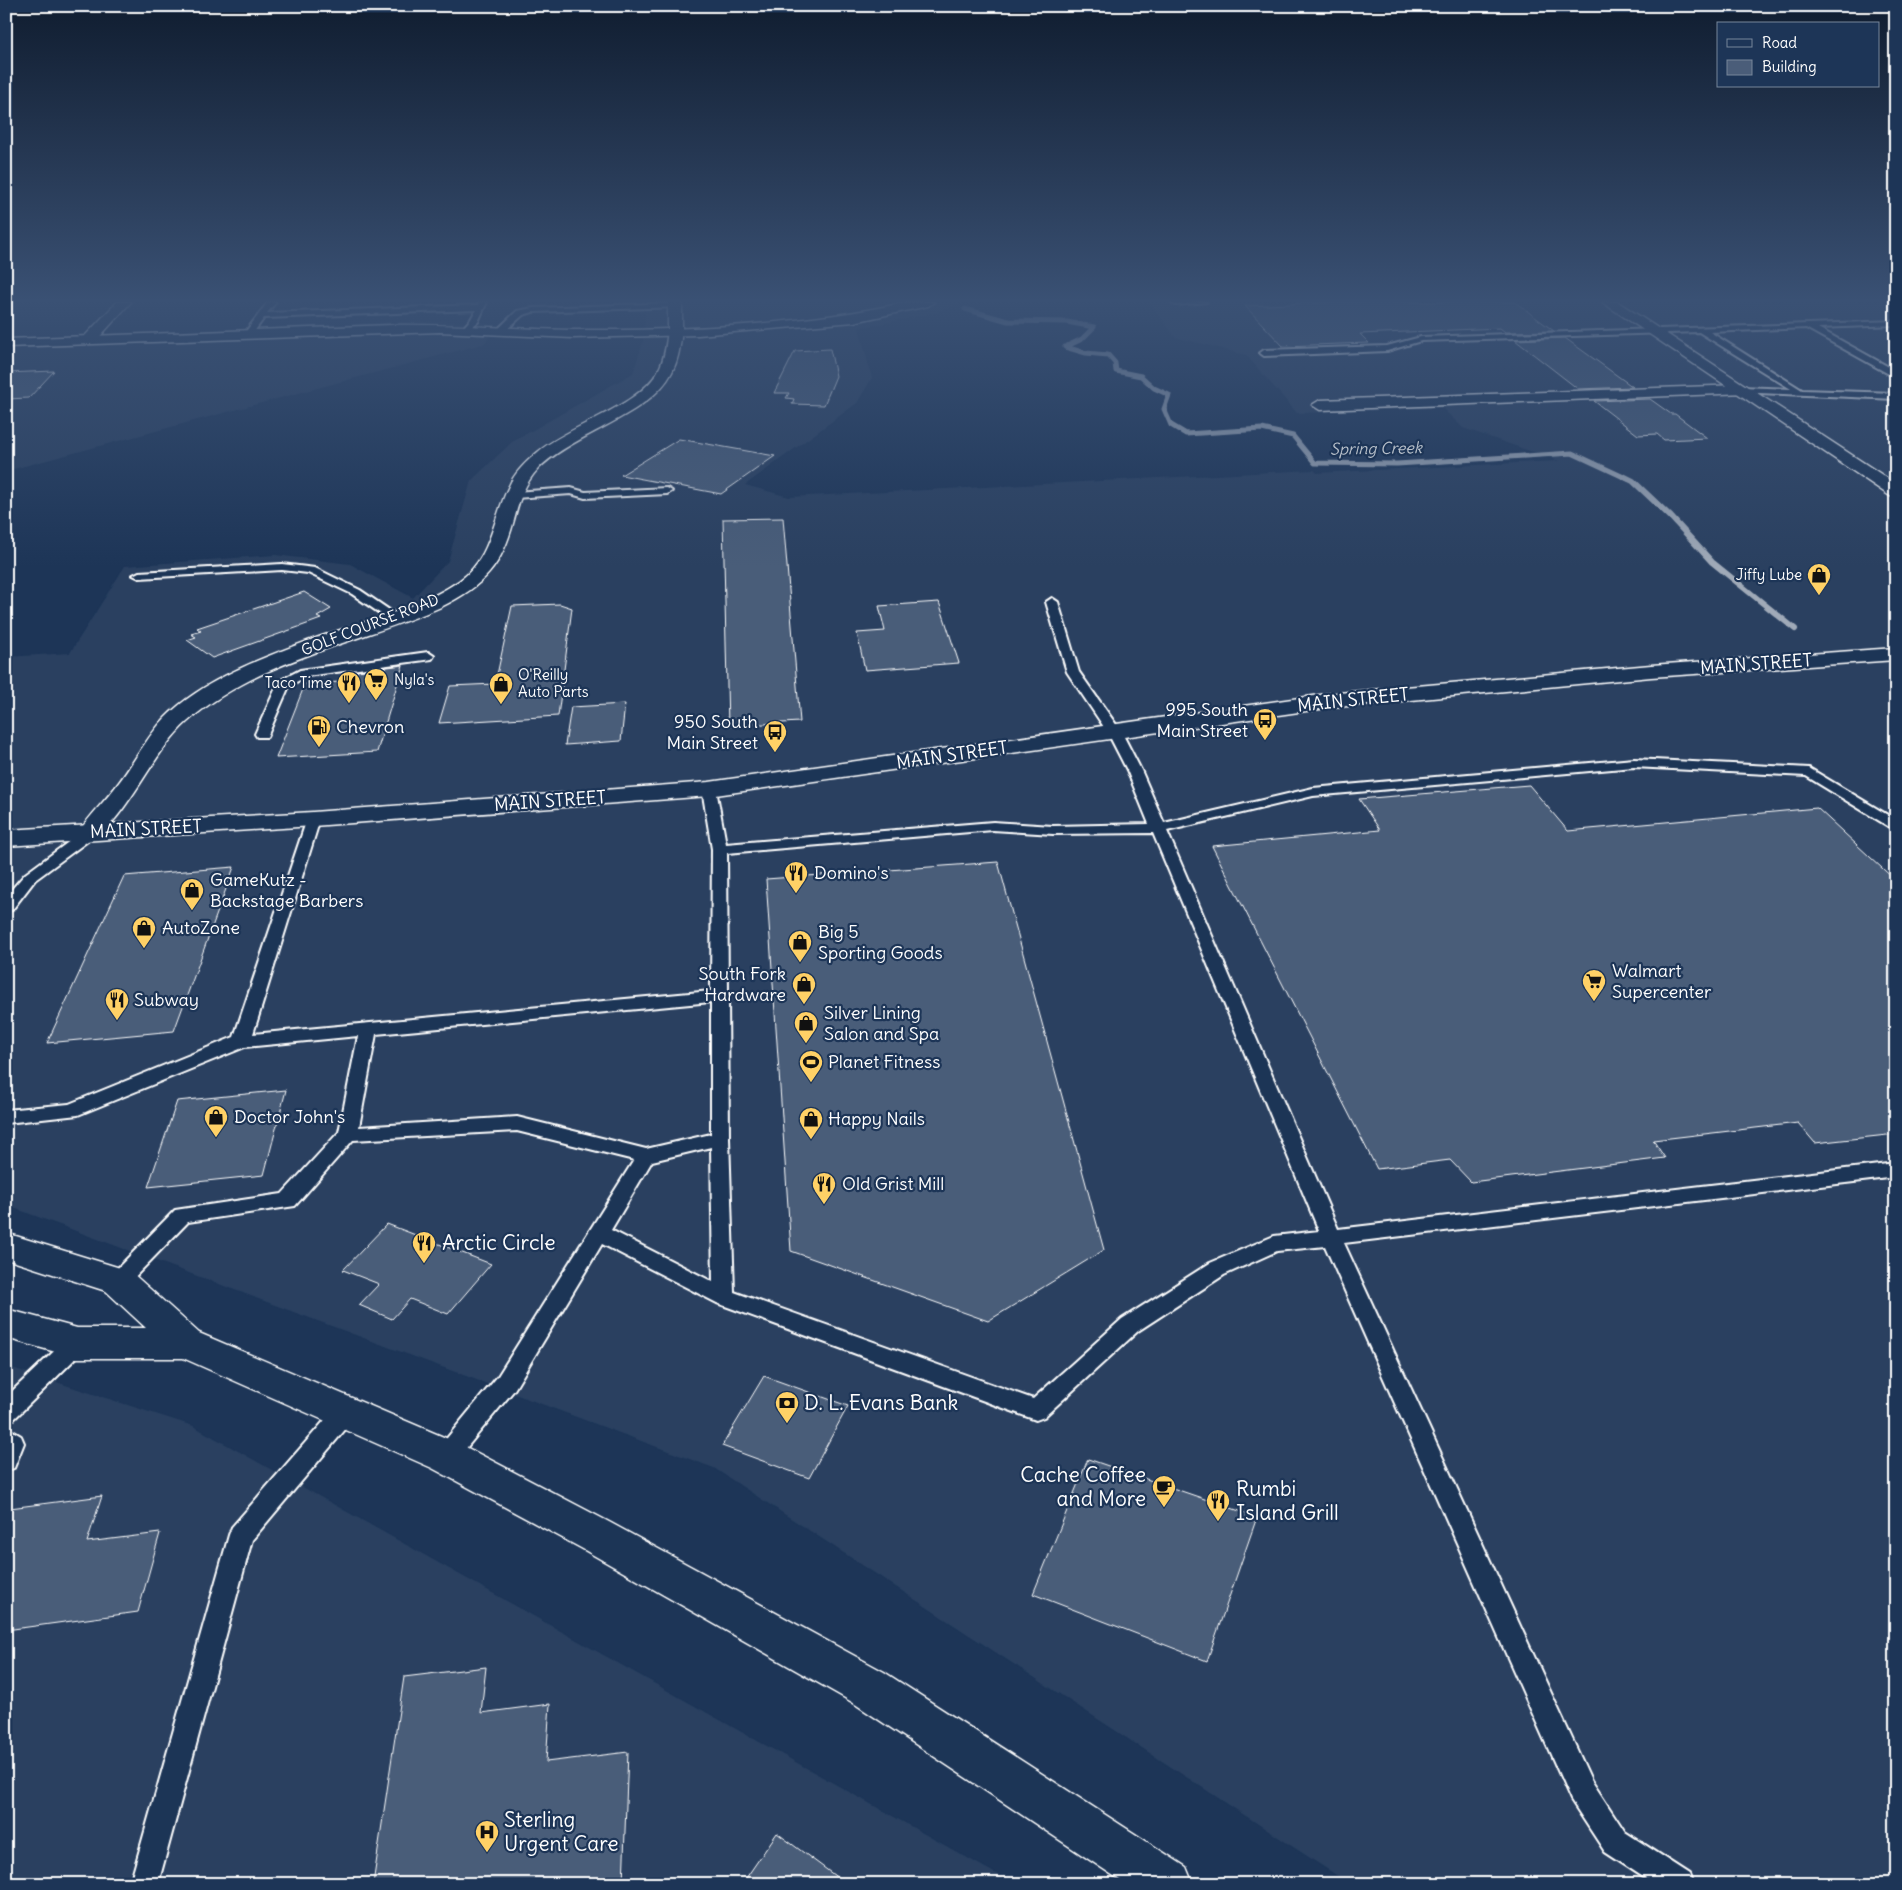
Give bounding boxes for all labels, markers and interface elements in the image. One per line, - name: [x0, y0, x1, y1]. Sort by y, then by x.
- legend: [1717, 22, 1880, 88]
- text: Road: [1762, 33, 1797, 52]
- text: Building: [1762, 57, 1817, 76]
- water label: Spring Creek: [1330, 437, 1424, 459]
- shop icon: Jiffy Lube: [1806, 562, 1832, 596]
- place label: Jiffy Lube: [1736, 565, 1802, 584]
- street label: GOLF COURSE ROAD: [298, 590, 441, 660]
- street label: MAIN STREET: [1699, 648, 1813, 679]
- place label: O'Reilly Auto Parts: [518, 665, 589, 701]
- supermarket icon: Nyla's: [363, 667, 389, 701]
- restaurant icon: Taco Time: [336, 670, 362, 704]
- place label: Nyla's: [394, 670, 435, 689]
- shop icon: O'Reilly Auto Parts: [488, 671, 514, 705]
- place label: Taco Time: [265, 673, 332, 692]
- street label: MAIN STREET: [1296, 682, 1410, 717]
- place label: 995 South Main Street: [1156, 698, 1248, 742]
- bus stop icon: 995 South Main Street: [1252, 707, 1278, 741]
- place label: 950 South Main Street: [666, 710, 758, 754]
- fuel station icon: Chevron: [306, 714, 332, 748]
- place label: Chevron: [336, 715, 404, 738]
- bus stop icon: 950 South Main Street: [762, 719, 788, 753]
- street label: MAIN STREET: [895, 735, 1009, 774]
- street label: MAIN STREET: [493, 785, 607, 816]
- street label: MAIN STREET: [89, 814, 203, 843]
- restaurant icon: Domino's: [783, 860, 809, 894]
- place label: Domino's: [814, 861, 889, 884]
- place label: GameKutz - Backstage Barbers: [210, 868, 363, 912]
- shop icon: GameKutz - Backstage Barbers: [179, 877, 205, 911]
- shop icon: AutoZone: [131, 915, 157, 949]
- place label: AutoZone: [162, 916, 240, 939]
- place label: Big 5 Sporting Goods: [818, 920, 943, 964]
- shop icon: Big 5 Sporting Goods: [787, 929, 813, 963]
- place label: Walmart Supercenter: [1612, 959, 1712, 1003]
- place label: South Fork Hardware: [699, 962, 786, 1006]
- supermarket icon: Walmart Supercenter: [1581, 968, 1607, 1002]
- shop icon: South Fork Hardware: [791, 971, 817, 1005]
- restaurant icon: Subway: [104, 987, 130, 1021]
- place label: Subway: [134, 988, 199, 1011]
- place label: Silver Lining Salon and Spa: [824, 1001, 939, 1045]
- shop icon: Silver Lining Salon and Spa: [793, 1010, 819, 1044]
- sports icon: Planet Fitness: [798, 1049, 824, 1083]
- place label: Planet Fitness: [828, 1050, 940, 1073]
- shop icon: Doctor John's: [203, 1104, 229, 1138]
- place label: Doctor John's: [234, 1105, 345, 1128]
- shop icon: Happy Nails: [798, 1106, 824, 1140]
- place label: Happy Nails: [828, 1107, 925, 1130]
- restaurant icon: Old Grist Mill: [811, 1171, 837, 1205]
- place label: Old Grist Mill: [842, 1172, 944, 1195]
- place label: Arctic Circle: [442, 1229, 556, 1256]
- restaurant icon: Arctic Circle: [411, 1230, 437, 1264]
- place label: D. L. Evans Bank: [804, 1389, 958, 1416]
- bank icon: D. L. Evans Bank: [774, 1390, 800, 1424]
- place label: Cache Coffee and More: [1020, 1461, 1146, 1512]
- cafe icon: Cache Coffee and More: [1151, 1474, 1177, 1508]
- place label: Rumbi Island Grill: [1236, 1475, 1339, 1526]
- restaurant icon: Rumbi Island Grill: [1205, 1488, 1231, 1522]
- place label: Sterling Urgent Care: [504, 1806, 618, 1857]
- hospital icon: Sterling Urgent Care: [474, 1819, 500, 1853]

